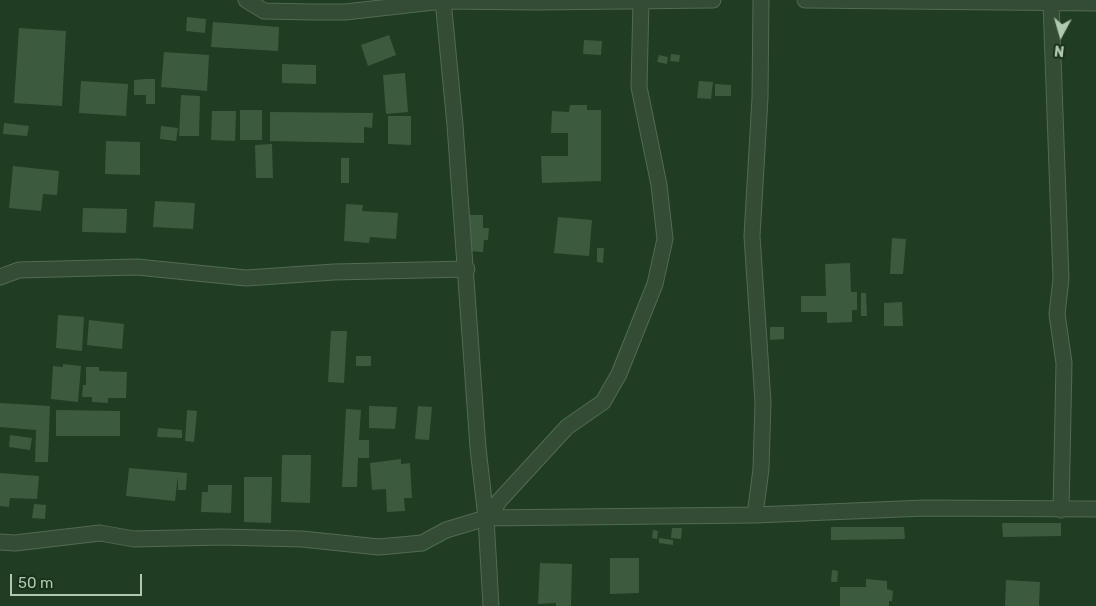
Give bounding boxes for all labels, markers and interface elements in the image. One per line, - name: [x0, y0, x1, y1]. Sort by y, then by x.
- north arrow: [1036, 10, 1086, 60]
- text: N: [1053, 41, 1065, 59]
- scale bar: [12, 564, 145, 596]
- text: 50 m: [18, 574, 53, 592]

